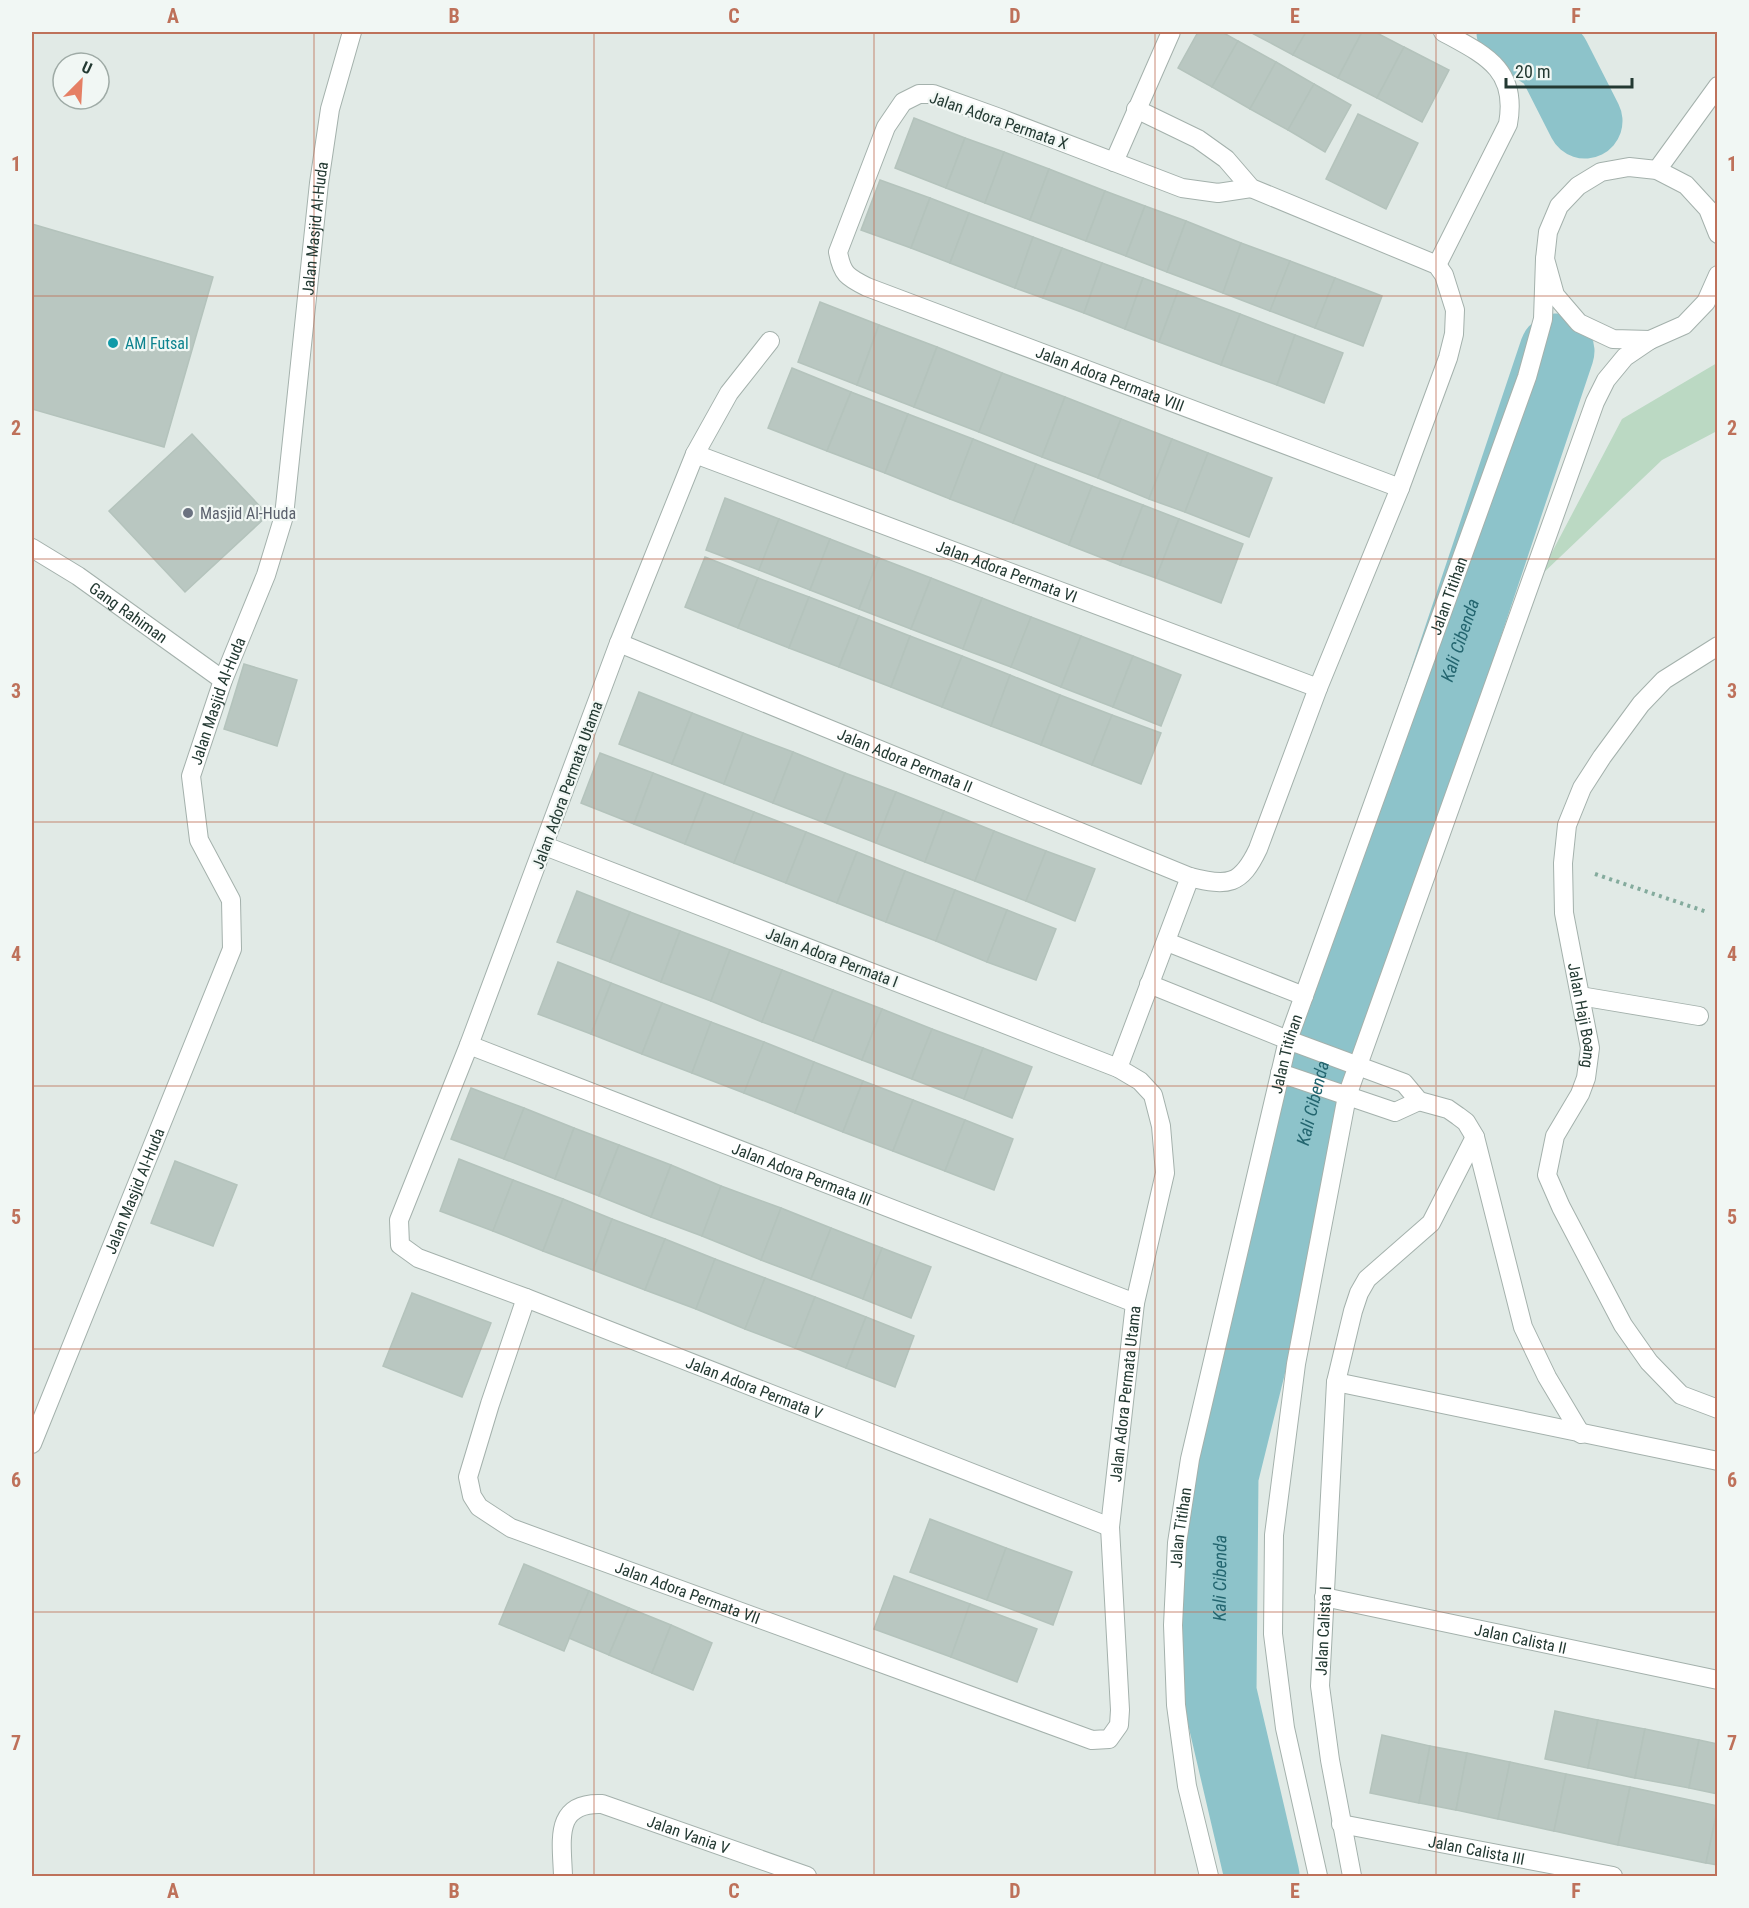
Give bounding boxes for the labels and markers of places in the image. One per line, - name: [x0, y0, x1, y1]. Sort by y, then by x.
- place label: AM Futsal: [125, 334, 189, 353]
- marker: AM Futsal: [106, 336, 120, 350]
- place label: Masjid Al-Huda: [200, 504, 296, 523]
- marker: Masjid Al-Huda: [181, 506, 195, 520]

